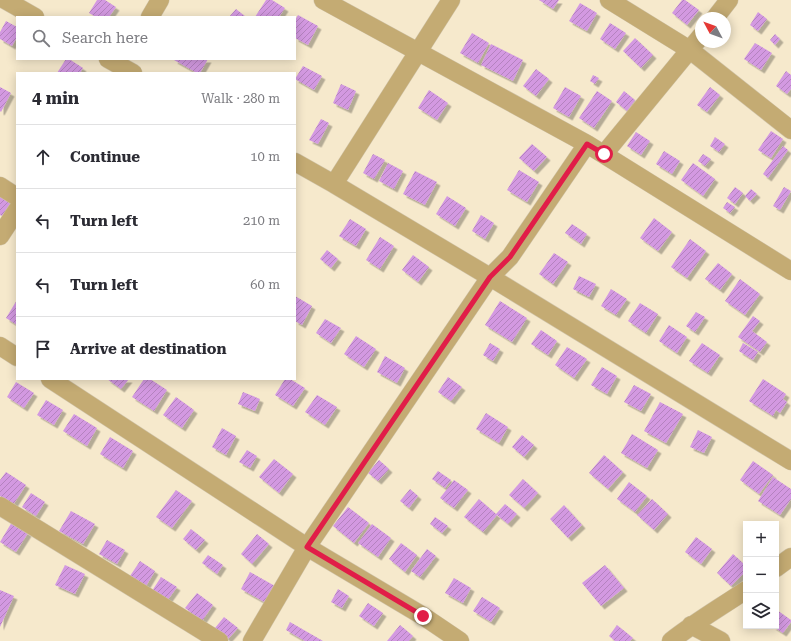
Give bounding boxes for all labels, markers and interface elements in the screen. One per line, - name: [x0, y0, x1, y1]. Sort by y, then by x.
- north arrow: [695, 12, 731, 48]
- search box: [16, 16, 296, 60]
- icon: search: [30, 27, 52, 49]
- text: Search here: [62, 29, 148, 47]
- text: 4 min: [32, 88, 79, 108]
- text: Walk · 280 m: [201, 91, 280, 106]
- route start: [595, 145, 613, 163]
- icon: ahead: [32, 146, 54, 168]
- text: Continue: [70, 148, 140, 166]
- text: 10 m: [250, 149, 280, 164]
- icon: left: [32, 210, 54, 232]
- text: Turn left: [70, 212, 138, 230]
- text: 210 m: [243, 213, 280, 228]
- icon: left: [32, 274, 54, 296]
- text: Turn left: [70, 276, 138, 294]
- text: 60 m: [250, 277, 280, 292]
- icon: arrive: [32, 338, 54, 360]
- text: Arrive at destination: [70, 340, 226, 358]
- map controls: [743, 521, 779, 629]
- button: +: [743, 521, 779, 557]
- button: −: [743, 557, 779, 593]
- button: layers: [743, 593, 779, 629]
- route end: [414, 607, 432, 625]

